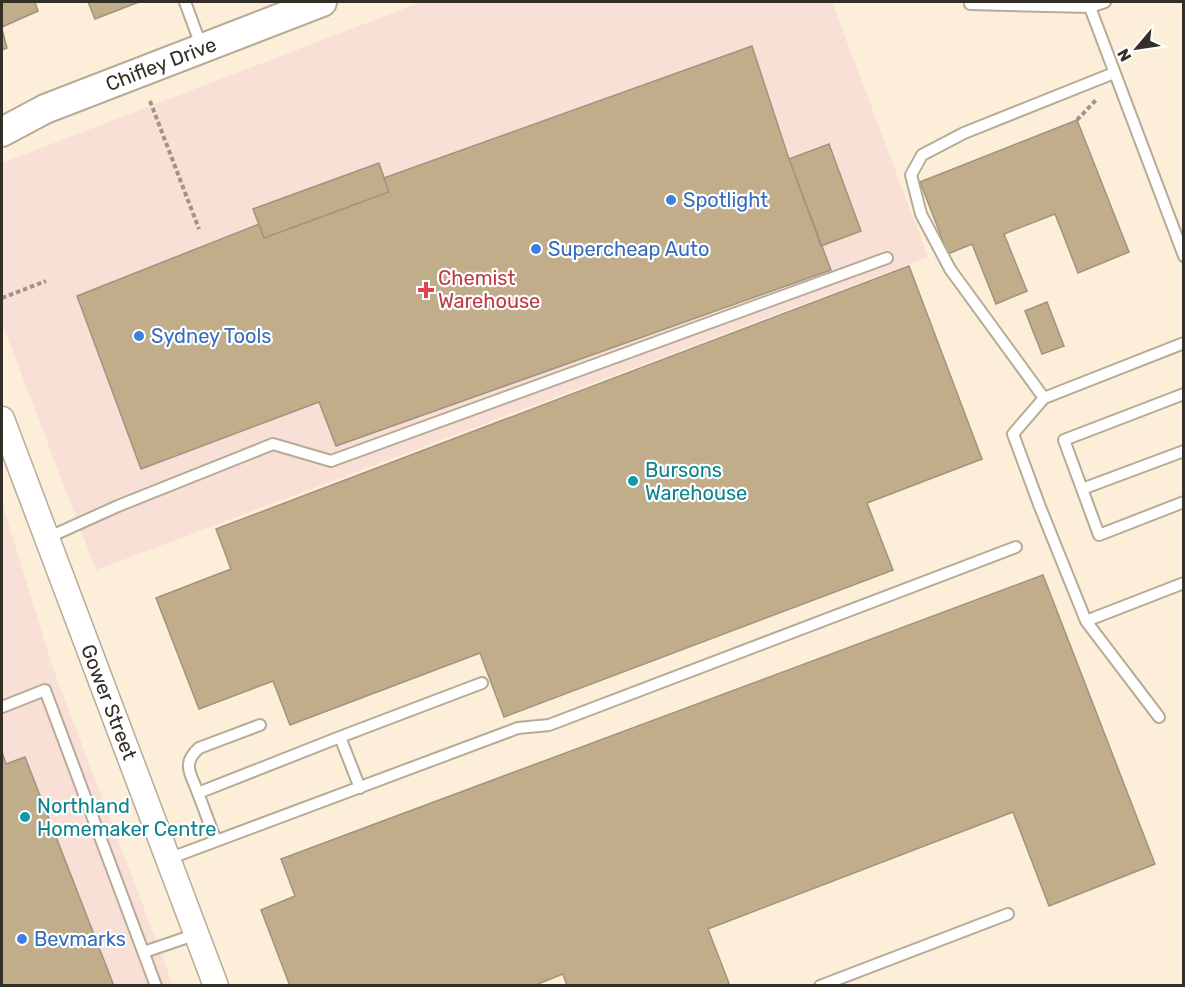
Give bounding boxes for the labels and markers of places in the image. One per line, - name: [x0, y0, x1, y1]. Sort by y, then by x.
- place label: Spotlight: [683, 188, 768, 212]
- marker: Spotlight: [664, 193, 678, 207]
- place label: Supercheap Auto: [548, 237, 709, 261]
- marker: Supercheap Auto: [529, 242, 543, 256]
- place label: Chemist Warehouse: [438, 266, 540, 313]
- marker: Chemist Warehouse: [419, 283, 433, 297]
- place label: Sydney Tools: [151, 324, 272, 348]
- marker: Sydney Tools: [132, 329, 146, 343]
- place label: Bursons Warehouse: [645, 458, 747, 505]
- marker: Bursons Warehouse: [626, 474, 640, 488]
- place label: Northland Homemaker Centre: [37, 794, 217, 841]
- marker: Northland Homemaker Centre: [18, 810, 32, 824]
- place label: Bevmarks: [34, 927, 126, 951]
- marker: Bevmarks: [15, 932, 29, 946]

